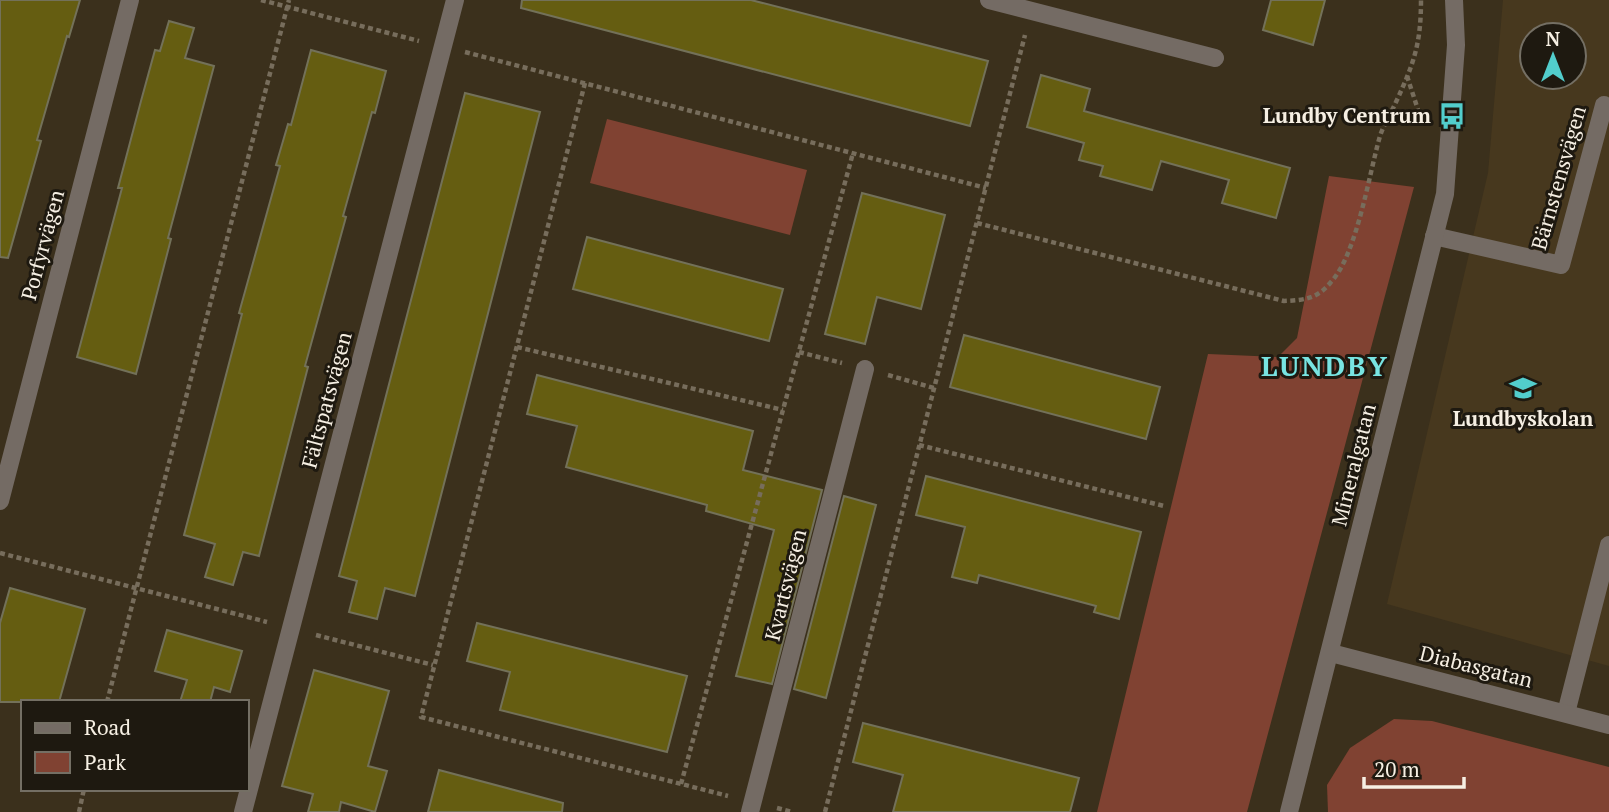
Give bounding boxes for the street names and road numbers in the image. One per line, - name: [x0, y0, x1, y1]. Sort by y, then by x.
- street label: Bärnstensvägen: [1524, 102, 1592, 253]
- street label: Porfyrvägen: [14, 186, 70, 303]
- street label: Fältspatsvägen: [294, 328, 358, 471]
- street label: Mineralgatan: [1324, 400, 1382, 529]
- street label: Kvartsvägen: [758, 526, 813, 643]
- street label: Diabasgatan: [1417, 638, 1536, 694]

